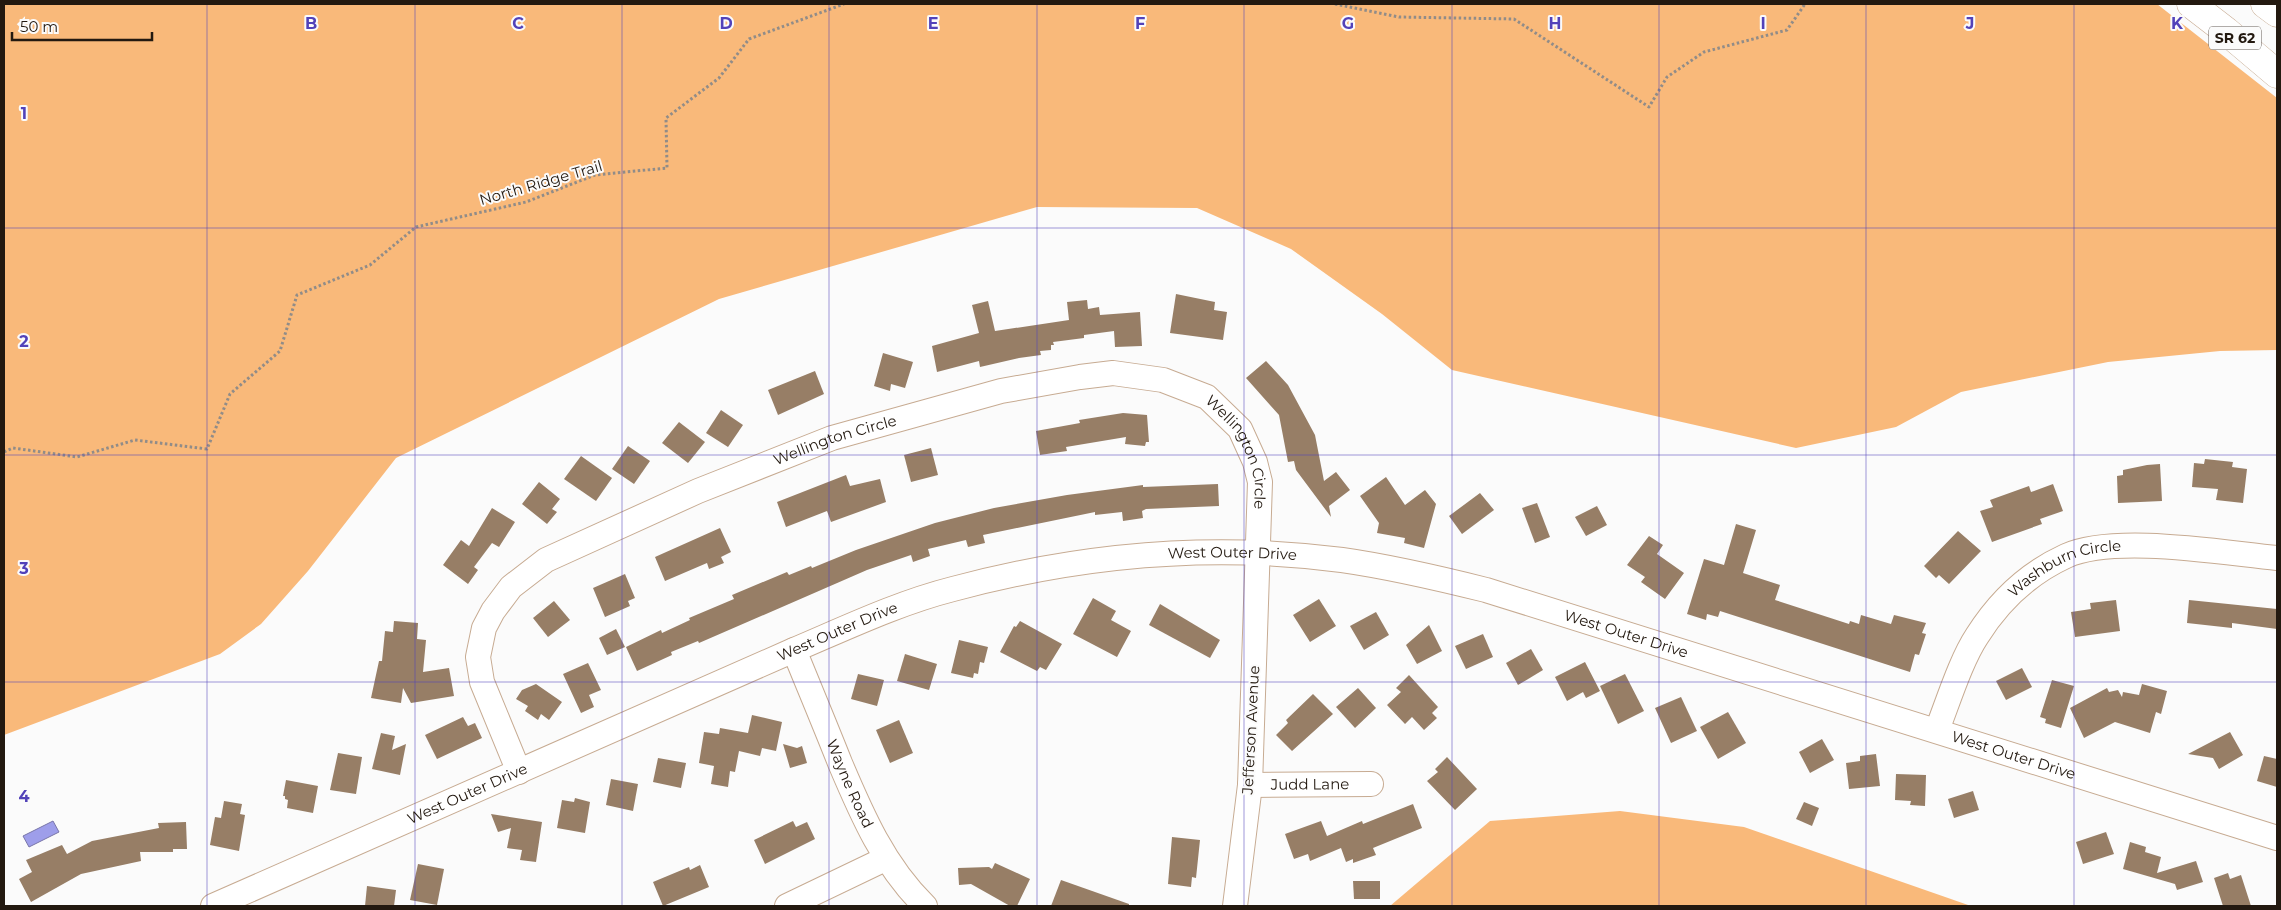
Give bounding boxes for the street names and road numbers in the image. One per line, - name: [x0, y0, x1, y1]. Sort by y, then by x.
- road number: SR 62: [2209, 26, 2261, 49]
- street label: North Ridge Trail: [477, 156, 605, 209]
- street label: Wellington Circle: [1202, 391, 1270, 510]
- street label: Wellington Circle: [771, 411, 899, 469]
- street label: Washburn Circle: [2004, 536, 2122, 601]
- street label: West Outer Drive: [1167, 542, 1298, 564]
- street label: West Outer Drive: [774, 598, 900, 665]
- street label: West Outer Drive: [1562, 605, 1691, 662]
- street label: Jefferson Avenue: [1238, 665, 1263, 796]
- street label: West Outer Drive: [1949, 727, 2078, 783]
- street label: Wayne Road: [823, 737, 878, 831]
- street label: West Outer Drive: [404, 759, 530, 828]
- street label: Judd Lane: [1270, 774, 1349, 794]

